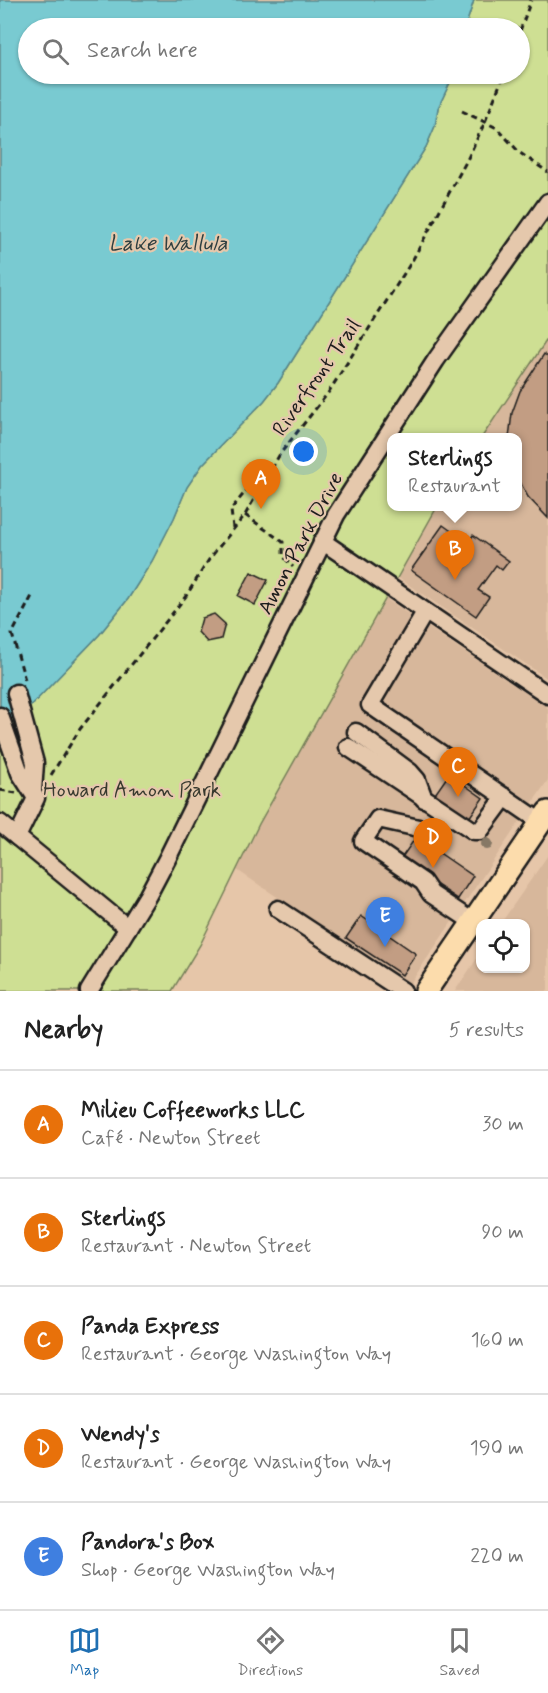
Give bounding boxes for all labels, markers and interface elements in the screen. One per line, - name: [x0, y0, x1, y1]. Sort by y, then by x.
- search box: [18, 18, 530, 84]
- icon: search: [39, 35, 72, 68]
- text: Search here: [87, 37, 198, 65]
- water label: Lake Wallula: [109, 230, 228, 258]
- street label: Riverfront Trail: [266, 313, 368, 442]
- popup: [387, 433, 522, 511]
- your location: [289, 437, 318, 466]
- text: Sterlings: [408, 445, 492, 473]
- pin: A: [242, 460, 280, 509]
- street label: Amon Park Drive: [254, 471, 346, 615]
- text: Restaurant: [408, 473, 501, 500]
- pin: B: [436, 530, 474, 580]
- pin: C: [438, 748, 478, 797]
- park label: Howard Amon Park: [43, 776, 221, 804]
- pin: D: [414, 818, 452, 868]
- pin: E: [366, 898, 404, 947]
- map controls: [476, 919, 530, 973]
- button: locate: [476, 919, 530, 973]
- text: Nearby: [24, 1013, 103, 1047]
- text: 5 results: [449, 1017, 524, 1044]
- text: Milieu Coffeeworks LLC: [81, 1097, 305, 1125]
- text: A: [37, 1111, 50, 1138]
- text: 30 m: [482, 1111, 524, 1138]
- text: Café · Newton Street: [81, 1125, 261, 1152]
- text: Sterlings: [81, 1205, 165, 1233]
- text: B: [37, 1219, 50, 1246]
- text: 90 m: [481, 1219, 524, 1246]
- text: Restaurant · Newton Street: [81, 1233, 311, 1260]
- text: Panda Express: [81, 1313, 219, 1341]
- text: C: [36, 1327, 51, 1354]
- text: 160 m: [471, 1327, 524, 1354]
- text: Restaurant · George Washington Way: [81, 1341, 391, 1368]
- text: Wendy's: [81, 1421, 160, 1449]
- text: D: [37, 1435, 50, 1462]
- text: 190 m: [470, 1435, 524, 1462]
- text: Restaurant · George Washington Way: [81, 1449, 391, 1476]
- text: Pandora's Box: [81, 1529, 214, 1557]
- text: E: [38, 1543, 49, 1570]
- text: 220 m: [470, 1543, 524, 1570]
- text: Shop · George Washington Way: [81, 1557, 335, 1584]
- tab: Map: [68, 1624, 101, 1681]
- tab: Directions: [237, 1624, 303, 1681]
- tab: Saved: [439, 1624, 480, 1681]

